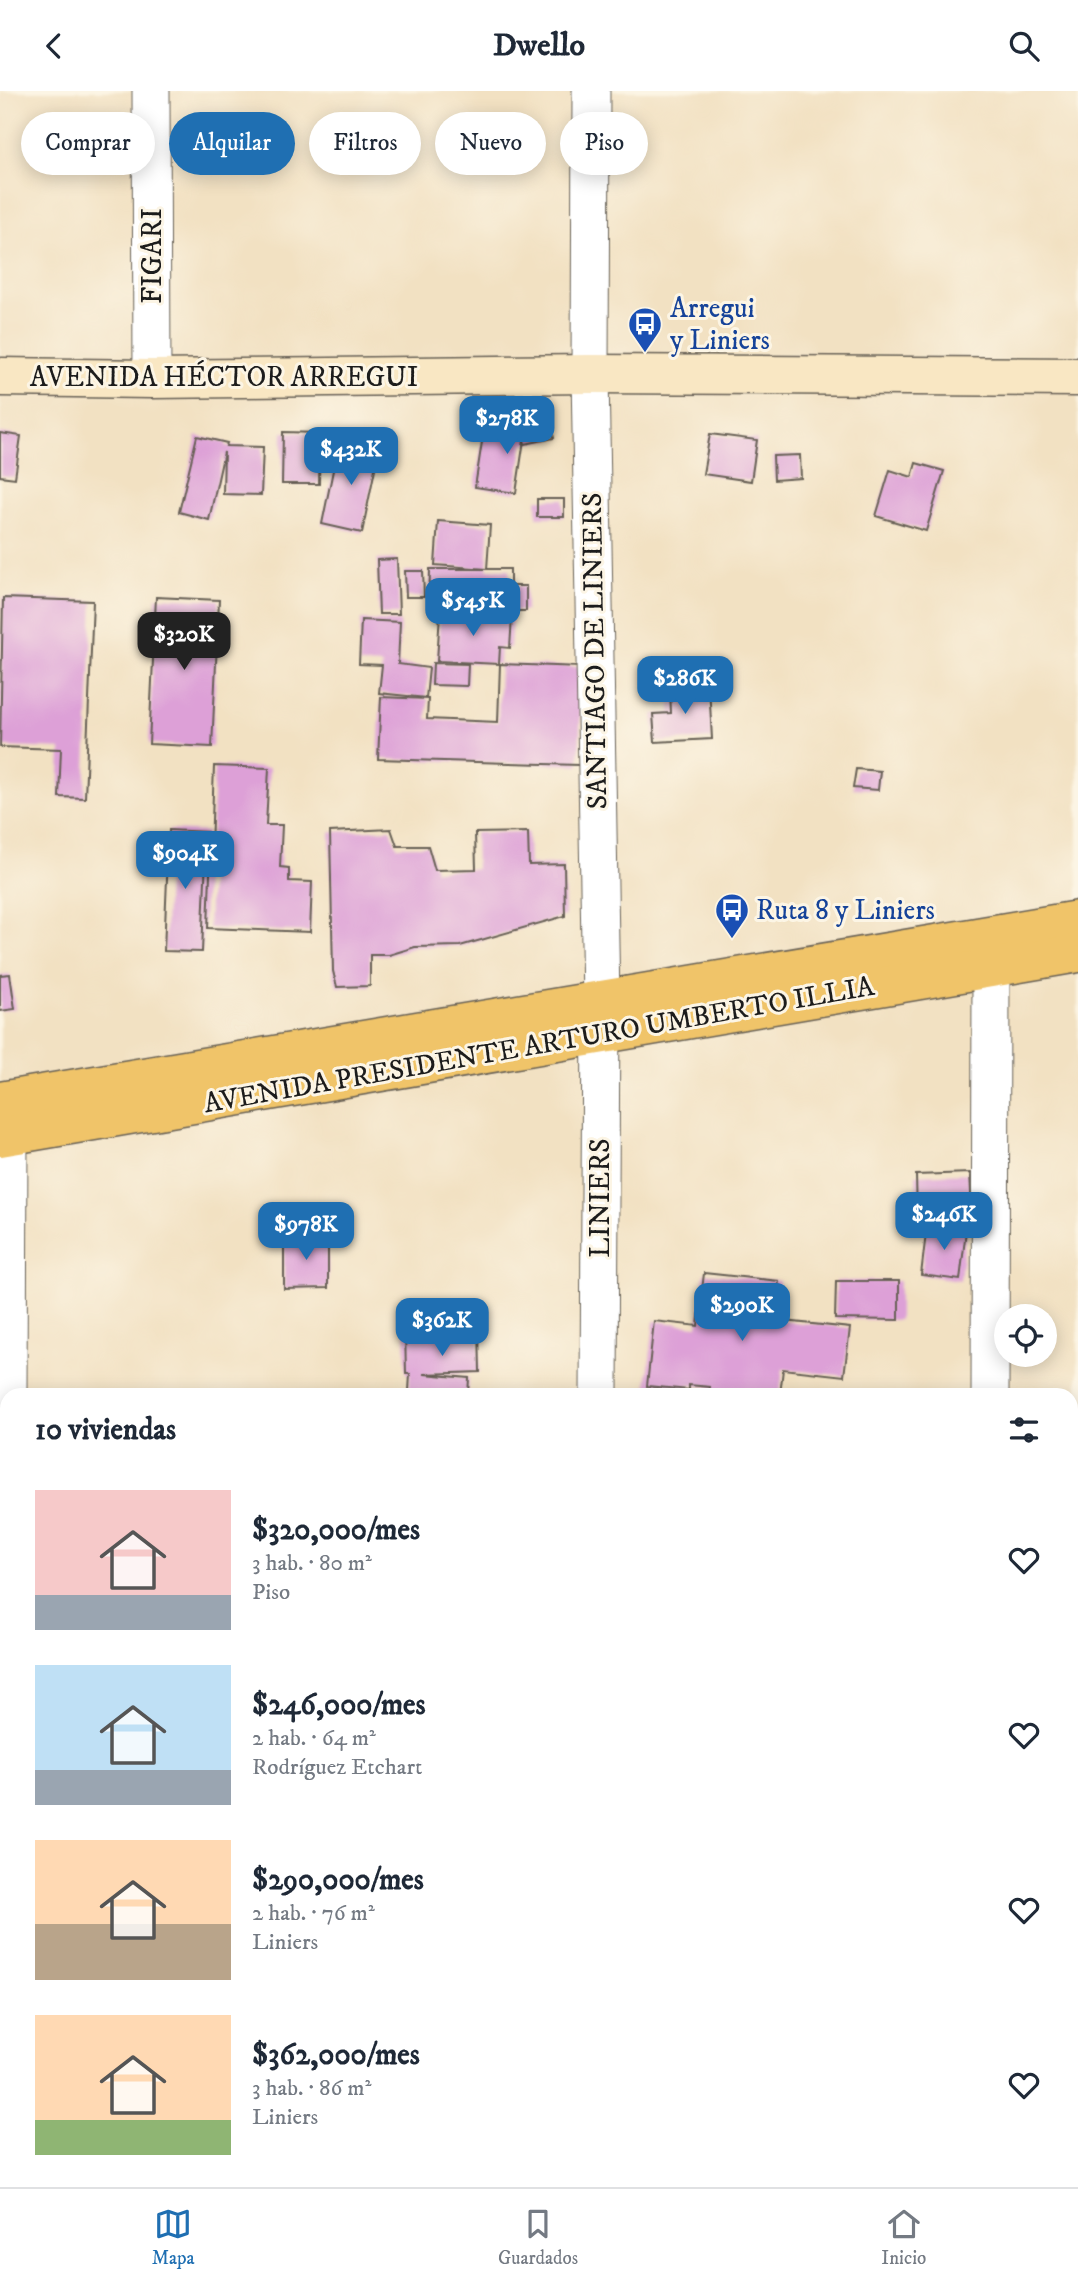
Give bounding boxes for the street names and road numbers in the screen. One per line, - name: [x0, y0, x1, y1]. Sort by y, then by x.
- street label: FIGARI: [135, 208, 170, 304]
- street label: AVENIDA HÉCTOR ARREGUI: [30, 360, 418, 395]
- street label: SANTIAGO DE LINIERS: [575, 492, 615, 810]
- street label: AVENIDA PRESIDENTE ARTURO UMBERTO ILLIA: [201, 969, 878, 1121]
- street label: LINIERS: [583, 1138, 618, 1258]

